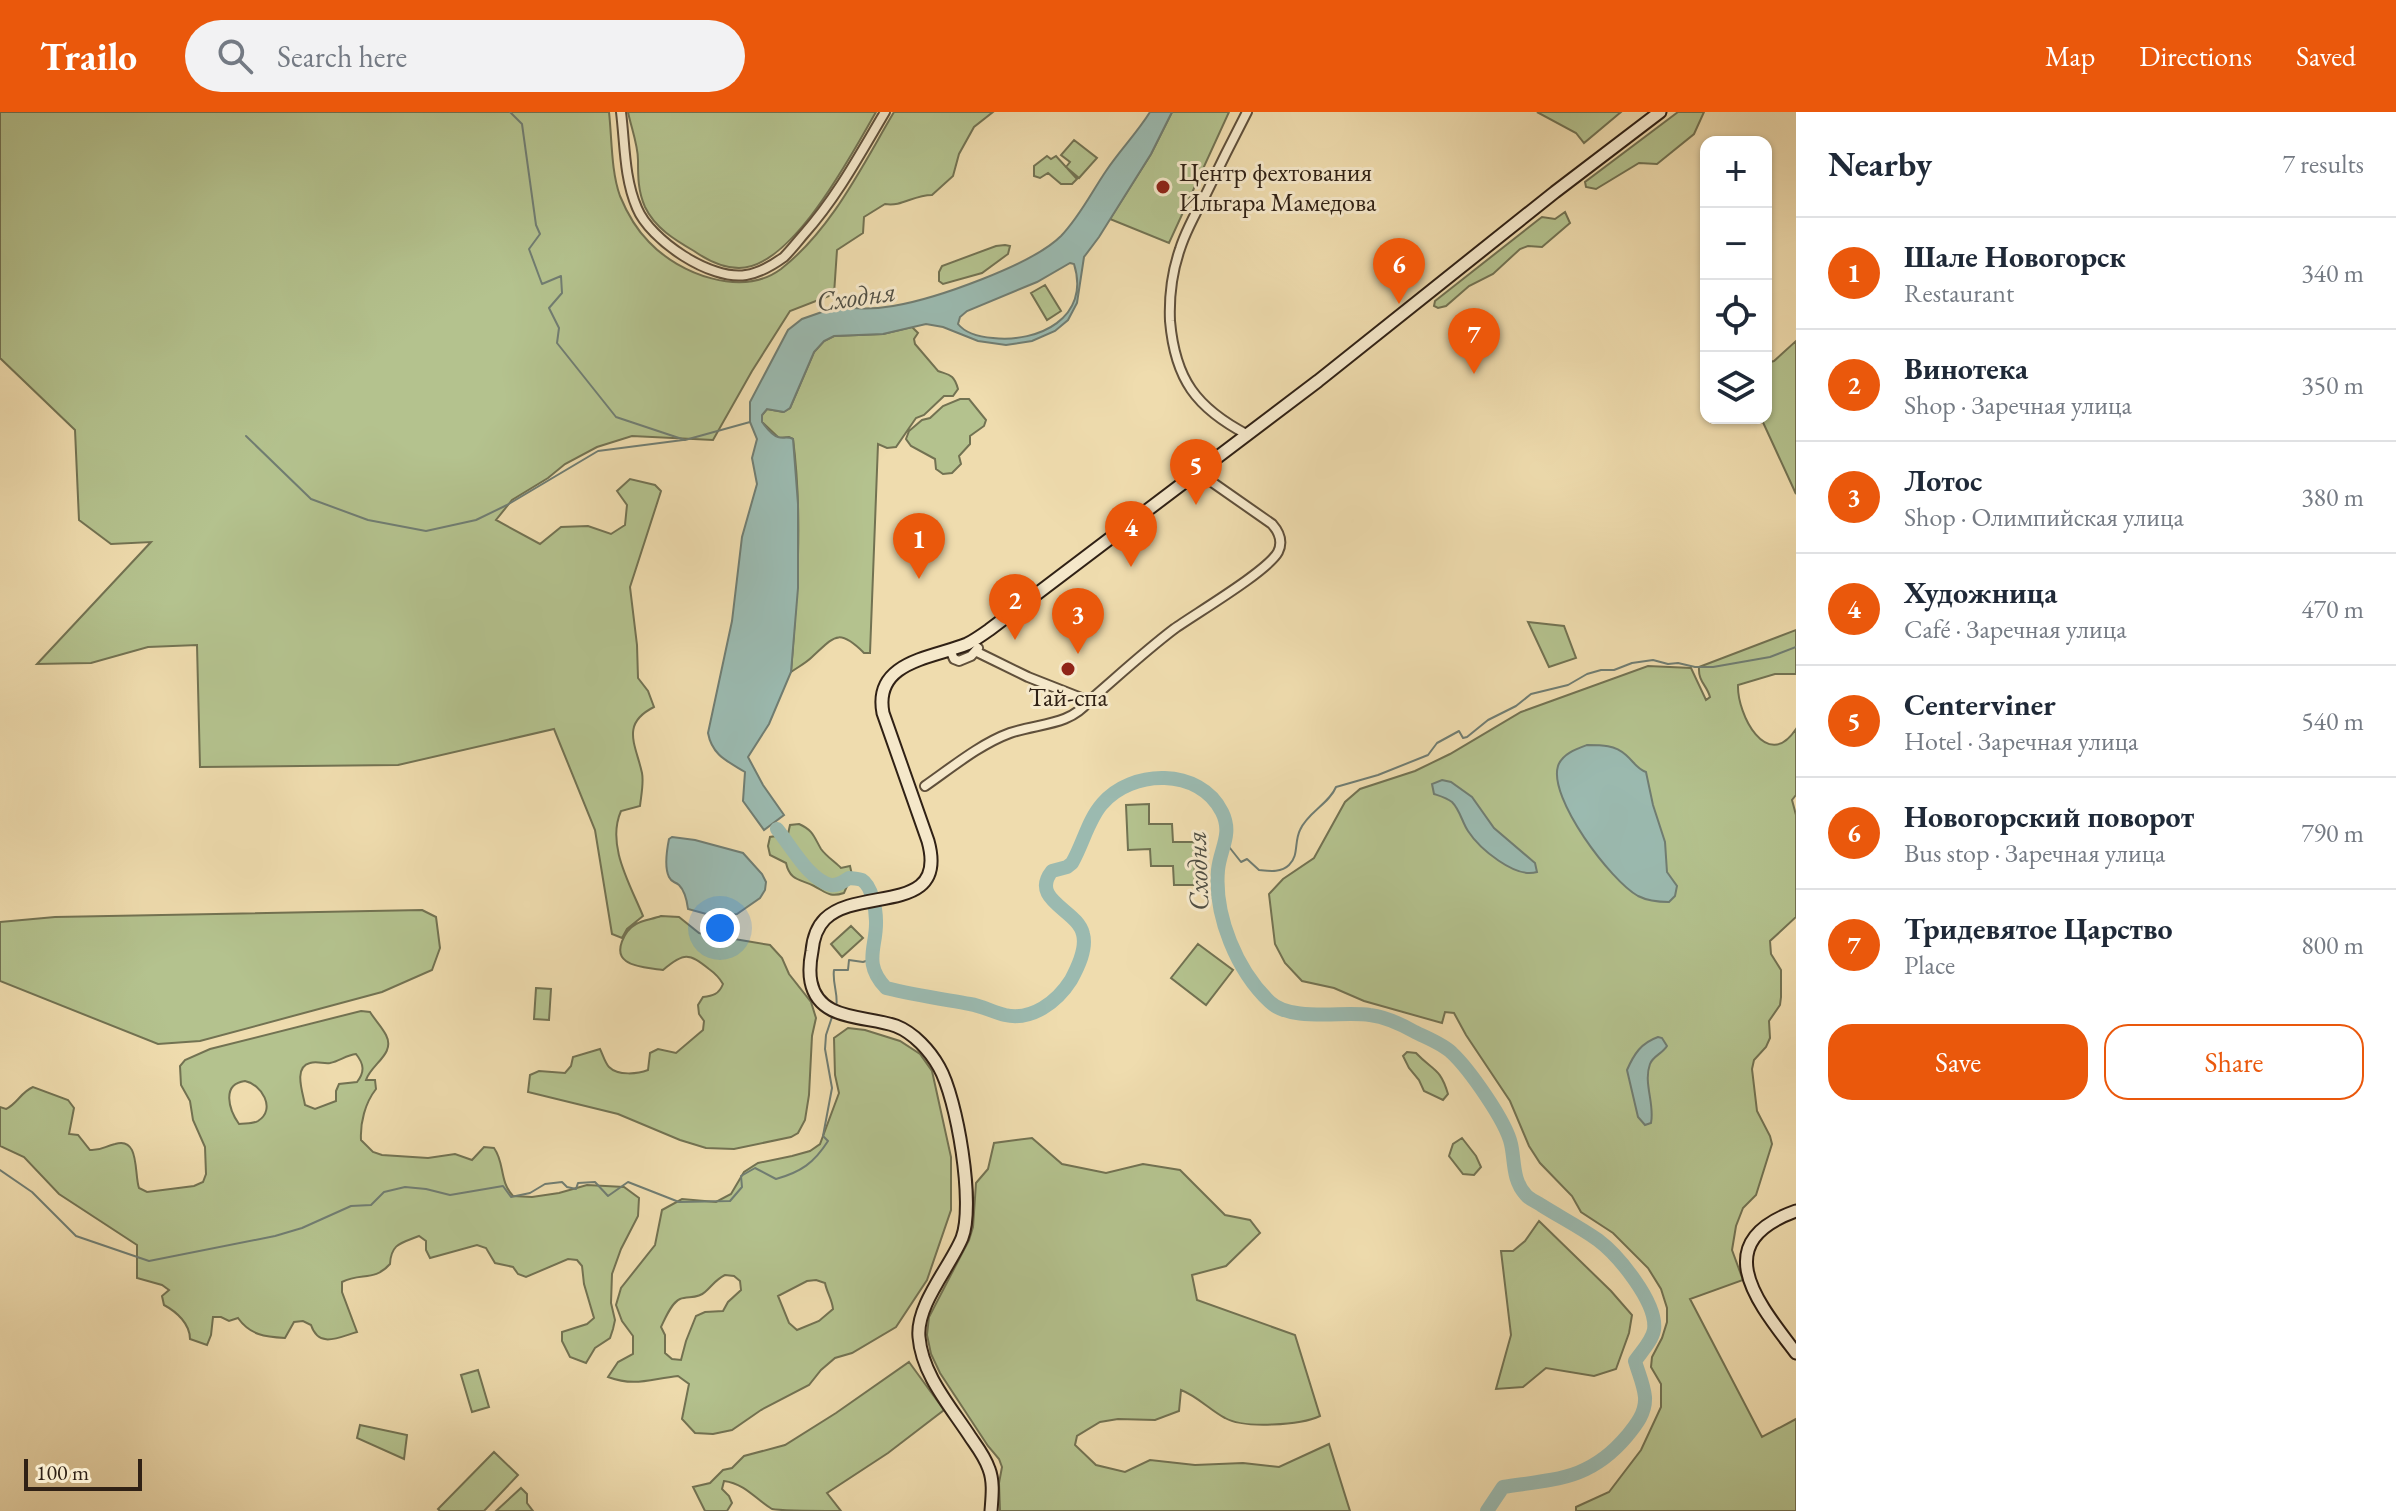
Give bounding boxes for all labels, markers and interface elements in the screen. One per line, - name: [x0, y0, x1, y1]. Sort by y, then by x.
- search box: [185, 20, 745, 92]
- text: Trailo: [40, 32, 137, 81]
- icon: search: [213, 34, 257, 78]
- text: Search here: [277, 37, 407, 76]
- text: Map: [2045, 38, 2095, 74]
- text: Directions: [2139, 38, 2252, 74]
- text: Saved: [2296, 38, 2356, 74]
- map controls: [1700, 136, 1772, 424]
- button: +: [1700, 136, 1772, 208]
- text: Nearby: [1828, 142, 1932, 186]
- text: 7 results: [2283, 147, 2364, 181]
- place label: Центр фехтования Ильгара Мамедова: [1179, 155, 1377, 219]
- marker: Центр фехтования Ильгара Мамедова: [1154, 178, 1172, 196]
- button: −: [1700, 208, 1772, 280]
- text: Шале Новогорск: [1904, 237, 2126, 276]
- pin: 6: [1373, 238, 1425, 304]
- text: 1: [1847, 256, 1861, 290]
- text: 340 m: [2301, 256, 2364, 290]
- water label: Сходня: [814, 273, 898, 319]
- text: Restaurant: [1904, 276, 2014, 310]
- button: locate: [1700, 280, 1772, 352]
- pin: 7: [1448, 308, 1500, 374]
- text: Винотека: [1904, 349, 2028, 388]
- button: layers: [1700, 352, 1772, 424]
- text: 2: [1847, 368, 1861, 402]
- text: 350 m: [2301, 368, 2364, 402]
- text: Shop · Заречная улица: [1904, 388, 2132, 422]
- pin: 5: [1170, 439, 1222, 505]
- text: Лотос: [1904, 461, 1982, 500]
- text: 3: [1847, 480, 1861, 514]
- text: 380 m: [2301, 480, 2364, 514]
- text: Shop · Олимпийская улица: [1904, 500, 2184, 534]
- pin: 4: [1105, 501, 1157, 567]
- pin: 1: [893, 513, 945, 579]
- text: Художница: [1904, 573, 2057, 612]
- pin: 2: [989, 574, 1041, 640]
- pin: 3: [1052, 588, 1104, 654]
- text: 4: [1847, 592, 1861, 626]
- text: 470 m: [2301, 592, 2364, 626]
- text: Café · Заречная улица: [1904, 612, 2127, 646]
- marker: Тай-спа: [1059, 660, 1077, 678]
- place label: Тай-спа: [1028, 680, 1108, 714]
- text: Centerviner: [1904, 685, 2056, 724]
- text: 5: [1847, 704, 1861, 738]
- text: 540 m: [2301, 704, 2364, 738]
- text: Hotel · Заречная улица: [1904, 724, 2138, 758]
- text: Новогорский поворот: [1904, 797, 2194, 836]
- text: 6: [1847, 816, 1861, 850]
- text: 790 m: [2301, 816, 2364, 850]
- water label: Сходня: [1178, 830, 1216, 912]
- text: Bus stop · Заречная улица: [1904, 836, 2165, 870]
- your location: [700, 908, 740, 948]
- text: Тридевятое Царство: [1904, 909, 2173, 948]
- text: 7: [1847, 928, 1861, 962]
- text: 800 m: [2301, 928, 2364, 962]
- text: Place: [1904, 948, 1955, 982]
- button: Save: [1828, 1024, 2088, 1100]
- button: Share: [2104, 1024, 2364, 1100]
- scale bar: [24, 1455, 142, 1491]
- text: 100 m: [36, 1458, 89, 1487]

